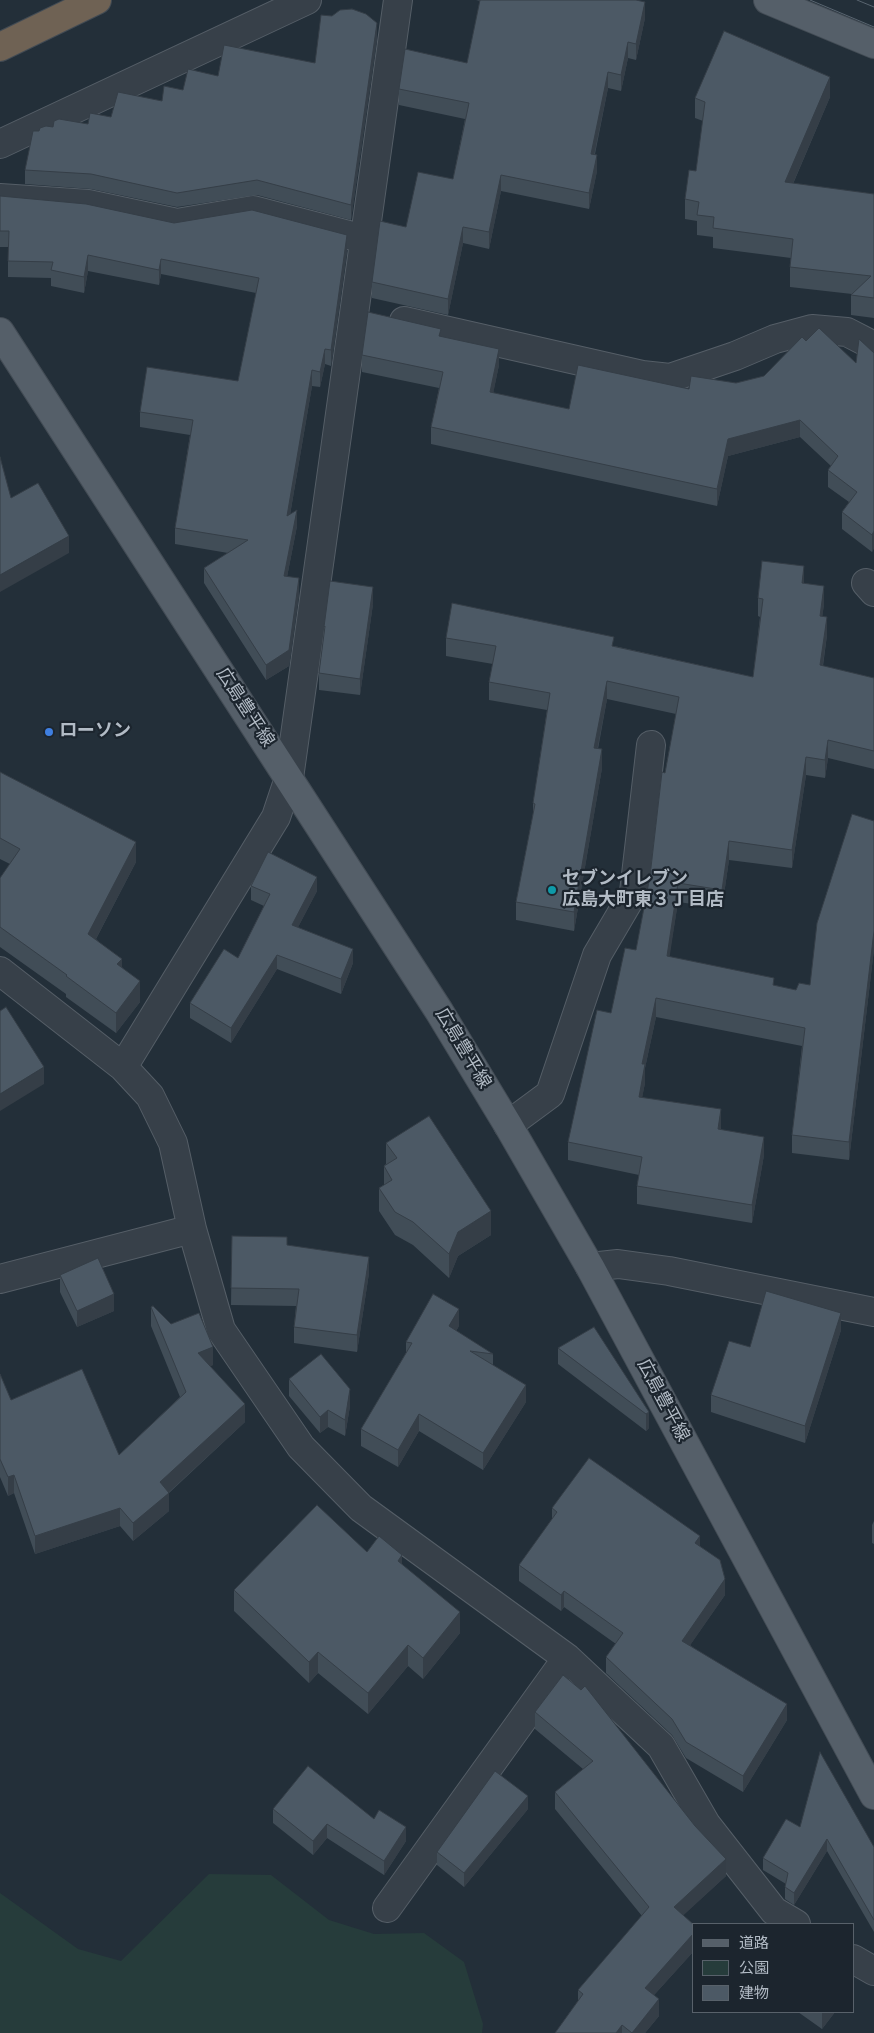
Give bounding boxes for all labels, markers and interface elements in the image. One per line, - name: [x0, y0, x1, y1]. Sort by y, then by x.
- street label: 広島豊平線: [210, 664, 278, 752]
- place label: ローソン: [59, 721, 131, 743]
- marker: ローソン: [43, 726, 55, 738]
- place label: セブンイレブン 広島大町東３丁目店: [562, 869, 724, 912]
- marker: セブンイレブン 広島大町東３丁目店: [546, 884, 558, 896]
- street label: 広島豊平線: [430, 1005, 494, 1093]
- street label: 広島豊平線: [631, 1356, 693, 1446]
- legend: [692, 1923, 854, 2013]
- text: 道路: [739, 1933, 769, 1954]
- text: 公園: [739, 1958, 769, 1979]
- text: 建物: [739, 1983, 769, 2004]

